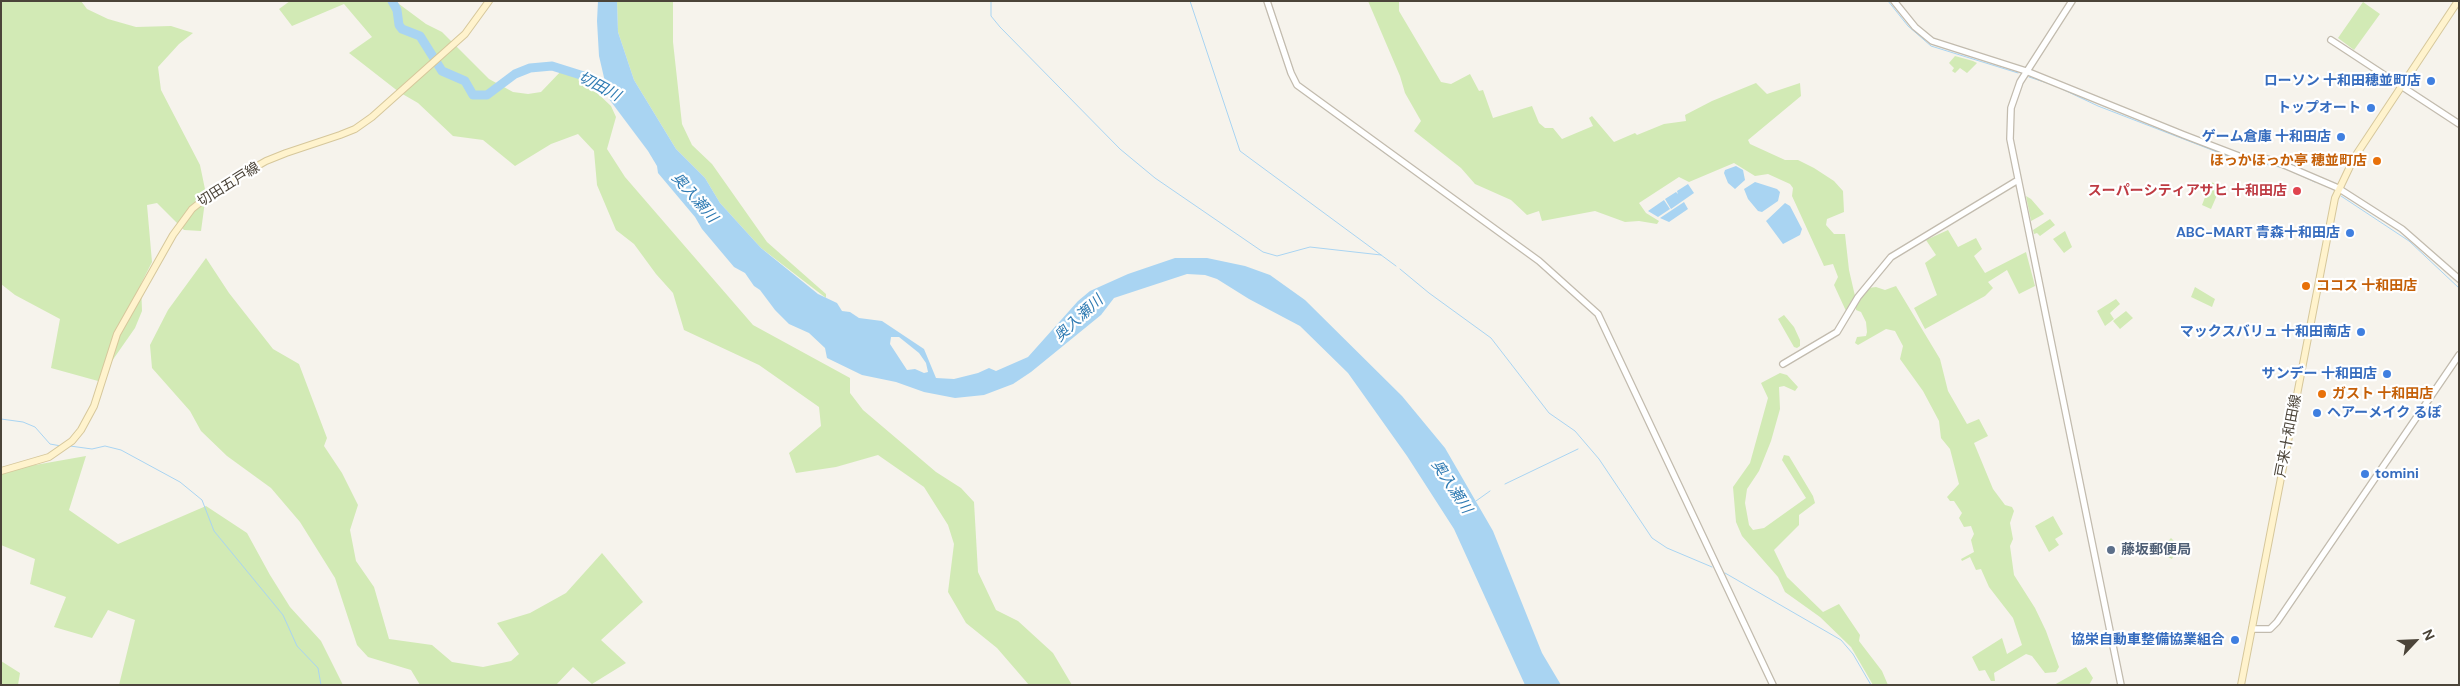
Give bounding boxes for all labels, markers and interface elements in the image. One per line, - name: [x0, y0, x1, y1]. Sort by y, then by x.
- water label: 切田川: [575, 68, 623, 106]
- place label: ローソン 十和田穂並町店: [2264, 73, 2421, 89]
- marker: ローソン 十和田穂並町店: [2425, 75, 2437, 87]
- place label: トップオート: [2277, 100, 2361, 116]
- marker: トップオート: [2365, 102, 2377, 114]
- place label: ゲーム倉庫 十和田店: [2202, 129, 2331, 145]
- marker: ゲーム倉庫 十和田店: [2335, 131, 2347, 143]
- place label: ほっかほっか亭 穂並町店: [2210, 153, 2367, 169]
- marker: ほっかほっか亭 穂並町店: [2371, 155, 2383, 167]
- street label: 切田五戸線: [195, 159, 263, 211]
- water label: 奥入瀬川: [668, 169, 720, 227]
- place label: スーパーシティアサヒ 十和田店: [2088, 183, 2287, 199]
- marker: スーパーシティアサヒ 十和田店: [2291, 185, 2303, 197]
- place label: ABC-MART 青森十和田店: [2176, 225, 2340, 241]
- marker: ABC-MART 青森十和田店: [2344, 227, 2356, 239]
- place label: ココス 十和田店: [2316, 278, 2417, 294]
- marker: ココス 十和田店: [2300, 280, 2312, 292]
- water label: 奥入瀬川: [1051, 292, 1107, 346]
- place label: マックスバリュ 十和田南店: [2180, 324, 2351, 340]
- marker: マックスバリュ 十和田南店: [2355, 326, 2367, 338]
- place label: サンデー 十和田店: [2262, 366, 2377, 382]
- marker: サンデー 十和田店: [2381, 368, 2393, 380]
- place label: ガスト 十和田店: [2332, 386, 2433, 402]
- marker: ガスト 十和田店: [2316, 388, 2328, 400]
- street label: 戸来十和田線: [2273, 393, 2305, 479]
- place label: ヘアーメイク るぽ: [2327, 405, 2441, 421]
- marker: ヘアーメイク るぽ: [2311, 407, 2323, 419]
- water label: 奥入瀬川: [1427, 457, 1475, 517]
- place label: tomini: [2375, 466, 2419, 482]
- marker: tomini: [2359, 468, 2371, 480]
- place label: 藤坂郵便局: [2121, 542, 2191, 558]
- marker: 藤坂郵便局: [2105, 544, 2117, 556]
- north arrow: [2390, 616, 2440, 666]
- text: N: [2418, 626, 2439, 643]
- place label: 協栄自動車整備協業組合: [2071, 632, 2225, 648]
- marker: 協栄自動車整備協業組合: [2229, 634, 2241, 646]

